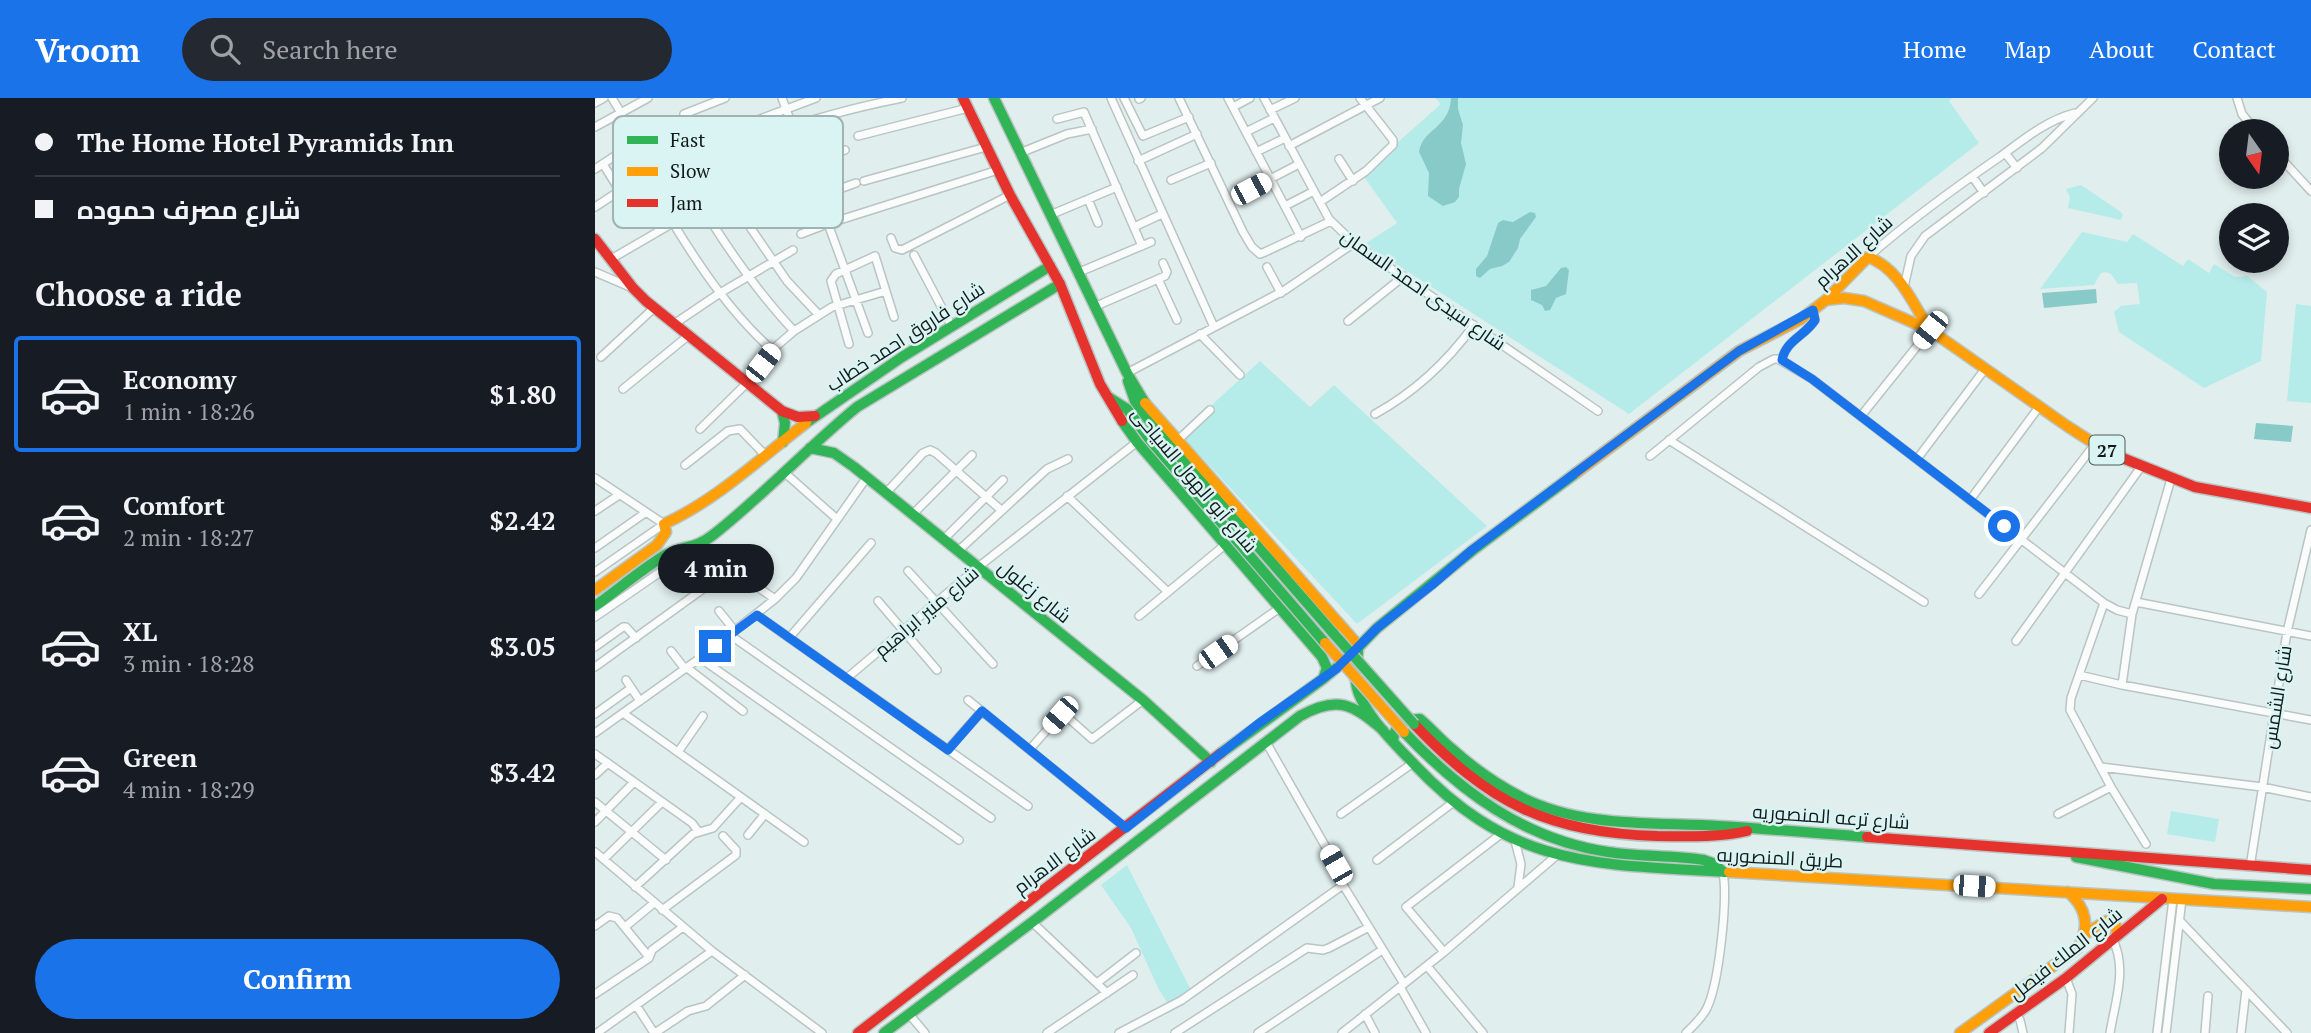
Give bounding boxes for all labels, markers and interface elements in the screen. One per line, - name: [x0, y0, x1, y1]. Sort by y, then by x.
- search box: [182, 18, 672, 81]
- text: Vroom: [35, 28, 140, 71]
- icon: search: [206, 30, 244, 68]
- text: Search here: [262, 32, 397, 66]
- text: Home: [1903, 33, 1967, 65]
- text: Map: [2005, 33, 2051, 65]
- text: About: [2089, 33, 2155, 65]
- text: Contact: [2193, 33, 2276, 65]
- legend: [613, 116, 843, 228]
- north arrow: [2219, 119, 2289, 189]
- map controls: [2219, 119, 2289, 273]
- text: The Home Hotel Pyramids Inn: [77, 125, 454, 159]
- text: Fast: [670, 127, 705, 152]
- text: Slow: [670, 158, 711, 183]
- car: [1228, 170, 1275, 208]
- text: Jam: [670, 190, 703, 215]
- text: شارع مصرف حموده: [77, 192, 301, 226]
- button: layers: [2219, 203, 2289, 273]
- street label: شارع الاهرام: [1809, 209, 1899, 294]
- street label: شارع سيدى احمد السمان: [1336, 223, 1511, 357]
- text: Choose a ride: [35, 273, 242, 315]
- street label: شارع فاروق احمد خطاب: [821, 276, 990, 398]
- car: [1909, 307, 1952, 353]
- car: [742, 340, 785, 386]
- text: Economy: [123, 362, 236, 396]
- icon: car: [39, 363, 102, 426]
- text: $1.80: [490, 377, 556, 411]
- text: 1 min · 18:26: [123, 396, 255, 427]
- street label: شارع أبو الهول السياحى: [1125, 401, 1264, 559]
- road number: 27: [2089, 436, 2125, 464]
- text: Comfort: [123, 488, 225, 522]
- icon: car: [39, 489, 102, 552]
- text: $2.42: [490, 503, 556, 537]
- route start: [1988, 510, 2020, 542]
- text: 2 min · 18:27: [123, 522, 255, 553]
- callout: 4 min: [657, 545, 773, 594]
- text: 4 min: [685, 553, 747, 584]
- street label: شارع زغلول: [992, 554, 1077, 630]
- street label: شارع منير ابراهيم: [868, 560, 985, 664]
- text: XL: [123, 614, 157, 648]
- icon: car: [39, 615, 102, 678]
- text: $3.05: [490, 629, 556, 663]
- route end: [699, 630, 731, 662]
- car: [1195, 631, 1242, 673]
- street label: شارع الشمس: [2255, 643, 2299, 751]
- text: 3 min · 18:28: [123, 648, 255, 679]
- car: [1039, 692, 1082, 738]
- text: Green: [123, 740, 197, 774]
- icon: car: [39, 741, 102, 804]
- text: $3.42: [490, 755, 556, 789]
- text: 4 min · 18:29: [123, 774, 255, 805]
- street label: شارع ترعه المنصوريه: [1751, 798, 1910, 836]
- street label: شارع الاهرام: [1008, 821, 1101, 901]
- street label: طريق المنصوريه: [1716, 841, 1844, 874]
- car: [1317, 842, 1356, 888]
- car: [1953, 874, 1996, 898]
- street label: شارع الملك فيصل: [2003, 901, 2128, 1007]
- button: Confirm: [35, 939, 560, 1019]

